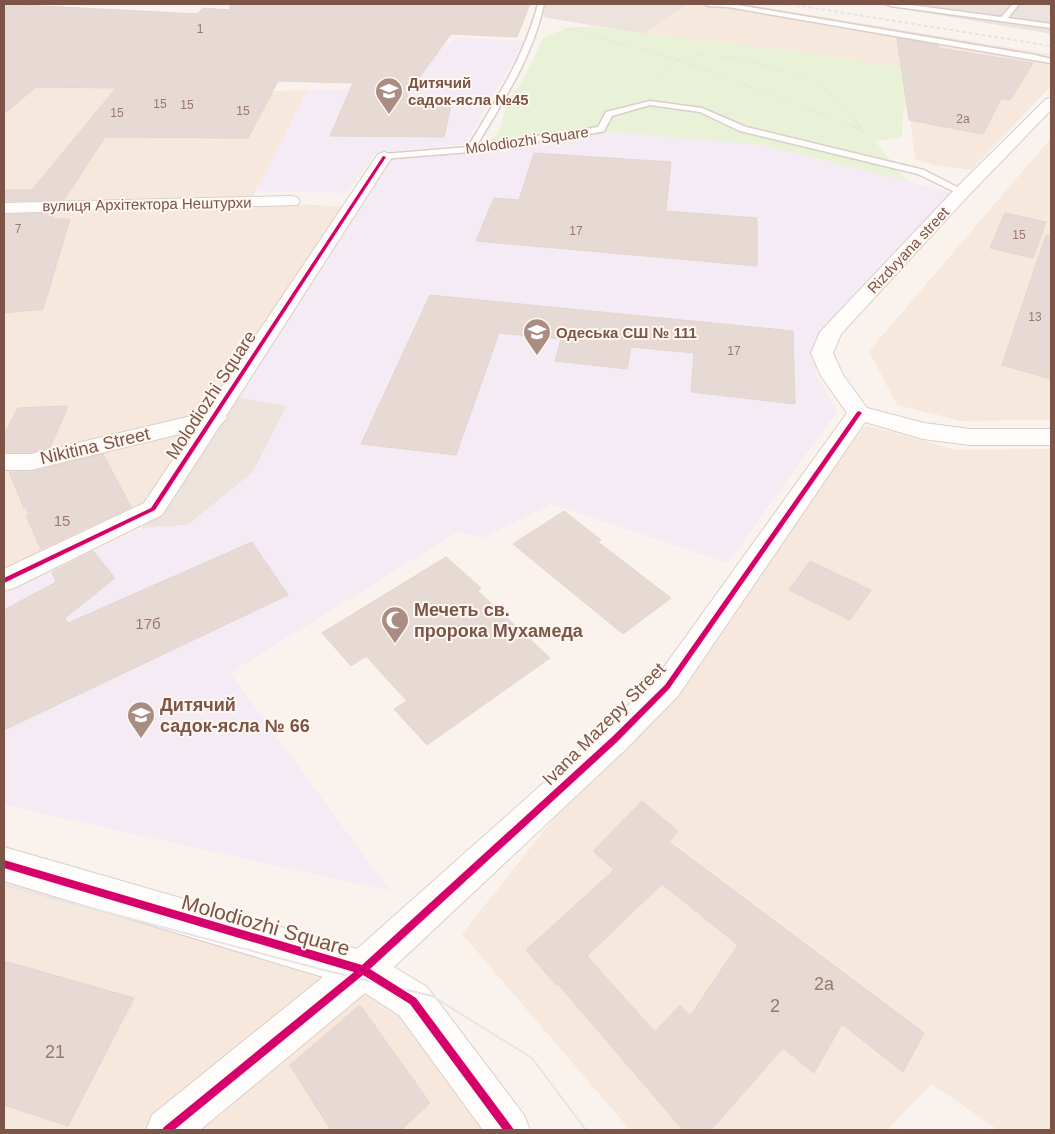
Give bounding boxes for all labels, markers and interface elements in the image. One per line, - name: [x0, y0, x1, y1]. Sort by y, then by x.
- house number: 1: [197, 22, 204, 36]
- place label: Дитячий садок-ясла №45: [408, 74, 529, 108]
- school or university icon: Дитячий садок-ясла №45: [374, 76, 404, 115]
- house number: 15: [153, 97, 167, 111]
- house number: 15: [180, 98, 194, 112]
- house number: 15: [236, 104, 250, 118]
- house number: 15: [110, 106, 124, 120]
- house number: 2а: [956, 112, 970, 126]
- street label: Molodiozhi Square: [464, 123, 590, 157]
- street label: вулиця Архітектора Нештурхи: [42, 194, 252, 214]
- street label: Rizdvyana street: [864, 203, 953, 297]
- house number: 7: [15, 222, 22, 236]
- house number: 17: [569, 224, 583, 238]
- house number: 15: [1012, 228, 1026, 242]
- house number: 13: [1028, 310, 1042, 324]
- school or university icon: Одеська СШ № 111: [522, 317, 552, 356]
- place label: Одеська СШ № 111: [556, 324, 697, 341]
- street label: Molodiozhi Square: [162, 327, 260, 463]
- house number: 17: [727, 344, 741, 358]
- street label: Nikitina Street: [38, 424, 152, 468]
- house number: 15: [54, 512, 70, 529]
- place label: Мечеть св. пророка Мухамеда: [414, 600, 584, 641]
- mosque icon: Мечеть св. пророка Мухамеда: [380, 605, 410, 644]
- house number: 17б: [135, 615, 161, 632]
- street label: Ivana Mazepy Street: [539, 659, 669, 789]
- place label: Дитячий садок-ясла № 66: [160, 695, 310, 736]
- school or university icon: Дитячий садок-ясла № 66: [126, 700, 156, 739]
- street label: Molodiozhi Square: [179, 890, 353, 960]
- house number: 2а: [814, 974, 835, 994]
- house number: 2: [770, 996, 780, 1016]
- house number: 21: [45, 1042, 65, 1062]

